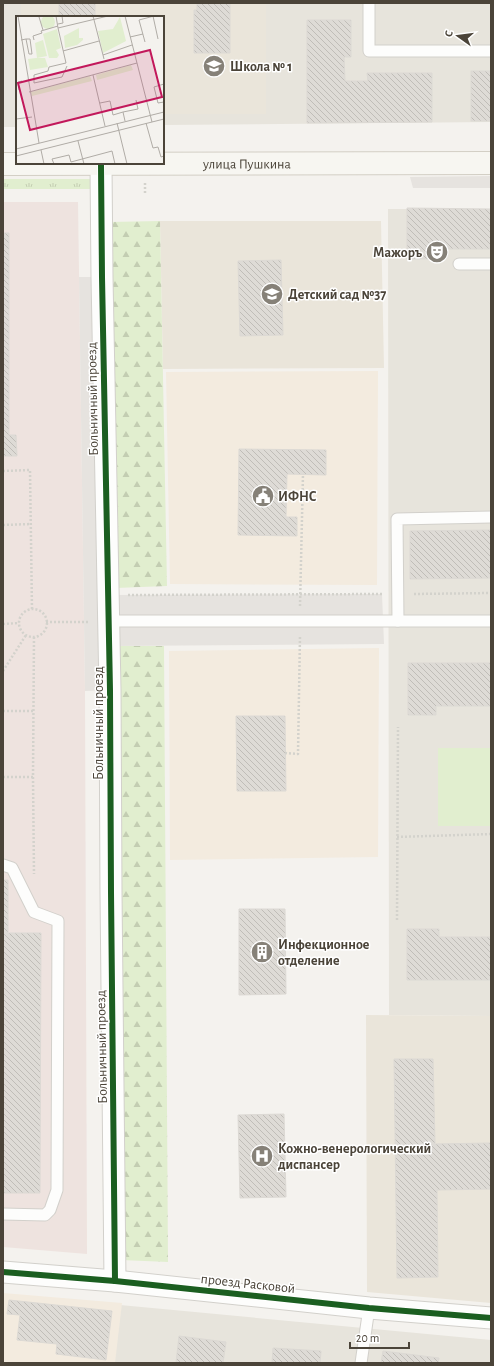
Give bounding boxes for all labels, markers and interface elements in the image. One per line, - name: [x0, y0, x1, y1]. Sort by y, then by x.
- inset map: [16, 16, 164, 164]
- north arrow: [438, 16, 478, 56]
- text: С: [443, 29, 455, 38]
- school or university icon: Школа № 1: [201, 53, 227, 79]
- place label: Школа № 1: [230, 60, 292, 74]
- street label: улица Пушкина: [202, 157, 292, 172]
- theatre icon: Мажоръ: [424, 239, 450, 265]
- place label: Мажоръ: [373, 246, 422, 260]
- school or university icon: Детский сад №37: [259, 281, 285, 307]
- place label: Детский сад №37: [288, 288, 386, 302]
- street label: Больничный проезд: [85, 342, 101, 456]
- public building icon: ИФНС: [250, 483, 276, 509]
- place label: ИФНС: [278, 490, 317, 504]
- street label: Больничный проезд: [92, 666, 106, 780]
- place label: Инфекционное отделение: [278, 938, 370, 968]
- building icon: Инфекционное отделение: [249, 939, 275, 965]
- street label: Больничный проезд: [94, 990, 110, 1104]
- place label: Кожно-венерологический диспансер: [278, 1142, 431, 1172]
- hospital icon: Кожно-венерологический диспансер: [249, 1143, 275, 1169]
- street label: проезд Расковой: [200, 1272, 296, 1296]
- scale bar: [350, 1324, 409, 1350]
- text: 20 m: [356, 1332, 379, 1344]

